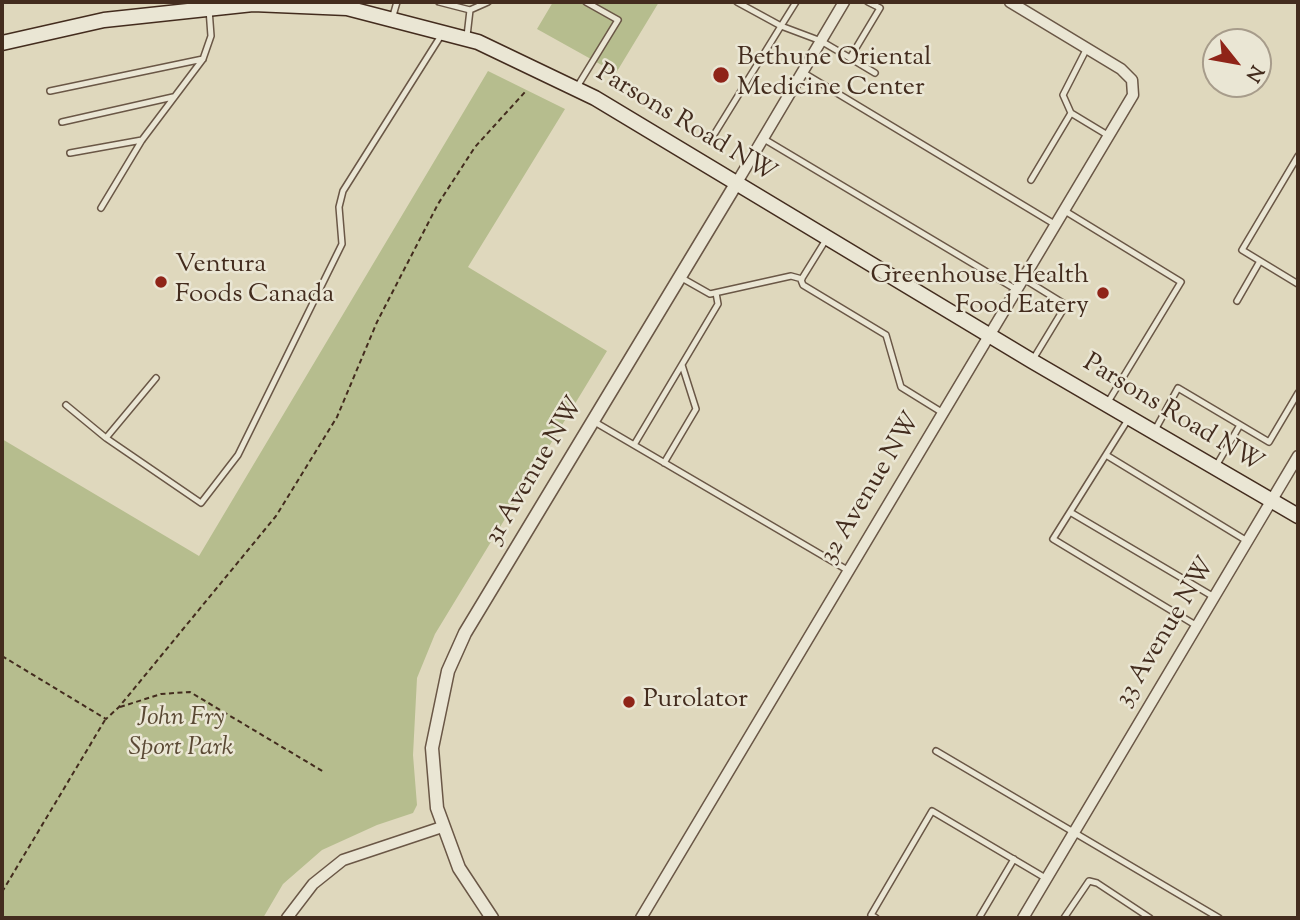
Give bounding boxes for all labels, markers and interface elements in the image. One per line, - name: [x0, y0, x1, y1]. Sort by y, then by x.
- north arrow: [1202, 28, 1272, 98]
- place label: Bethune Oriental Medicine Center: [737, 44, 932, 106]
- street label: Parsons Road NW: [589, 59, 781, 191]
- text: N: [1238, 60, 1269, 86]
- marker: Bethune Oriental Medicine Center: [711, 65, 731, 85]
- place label: Ventura Foods Canada: [175, 251, 334, 312]
- place label: Greenhouse Health Food Eatery: [870, 262, 1089, 324]
- marker: Ventura Foods Canada: [153, 274, 169, 290]
- marker: Greenhouse Health Food Eatery: [1095, 285, 1111, 301]
- street label: Parsons Road NW: [1076, 349, 1268, 481]
- street label: 31 Avenue NW: [480, 392, 592, 552]
- street label: 32 Avenue NW: [815, 408, 929, 570]
- street label: 33 Avenue NW: [1110, 553, 1224, 713]
- place label: Purolator: [643, 686, 748, 718]
- marker: Purolator: [621, 694, 637, 710]
- park label: John Fry Sport Park: [129, 704, 233, 766]

